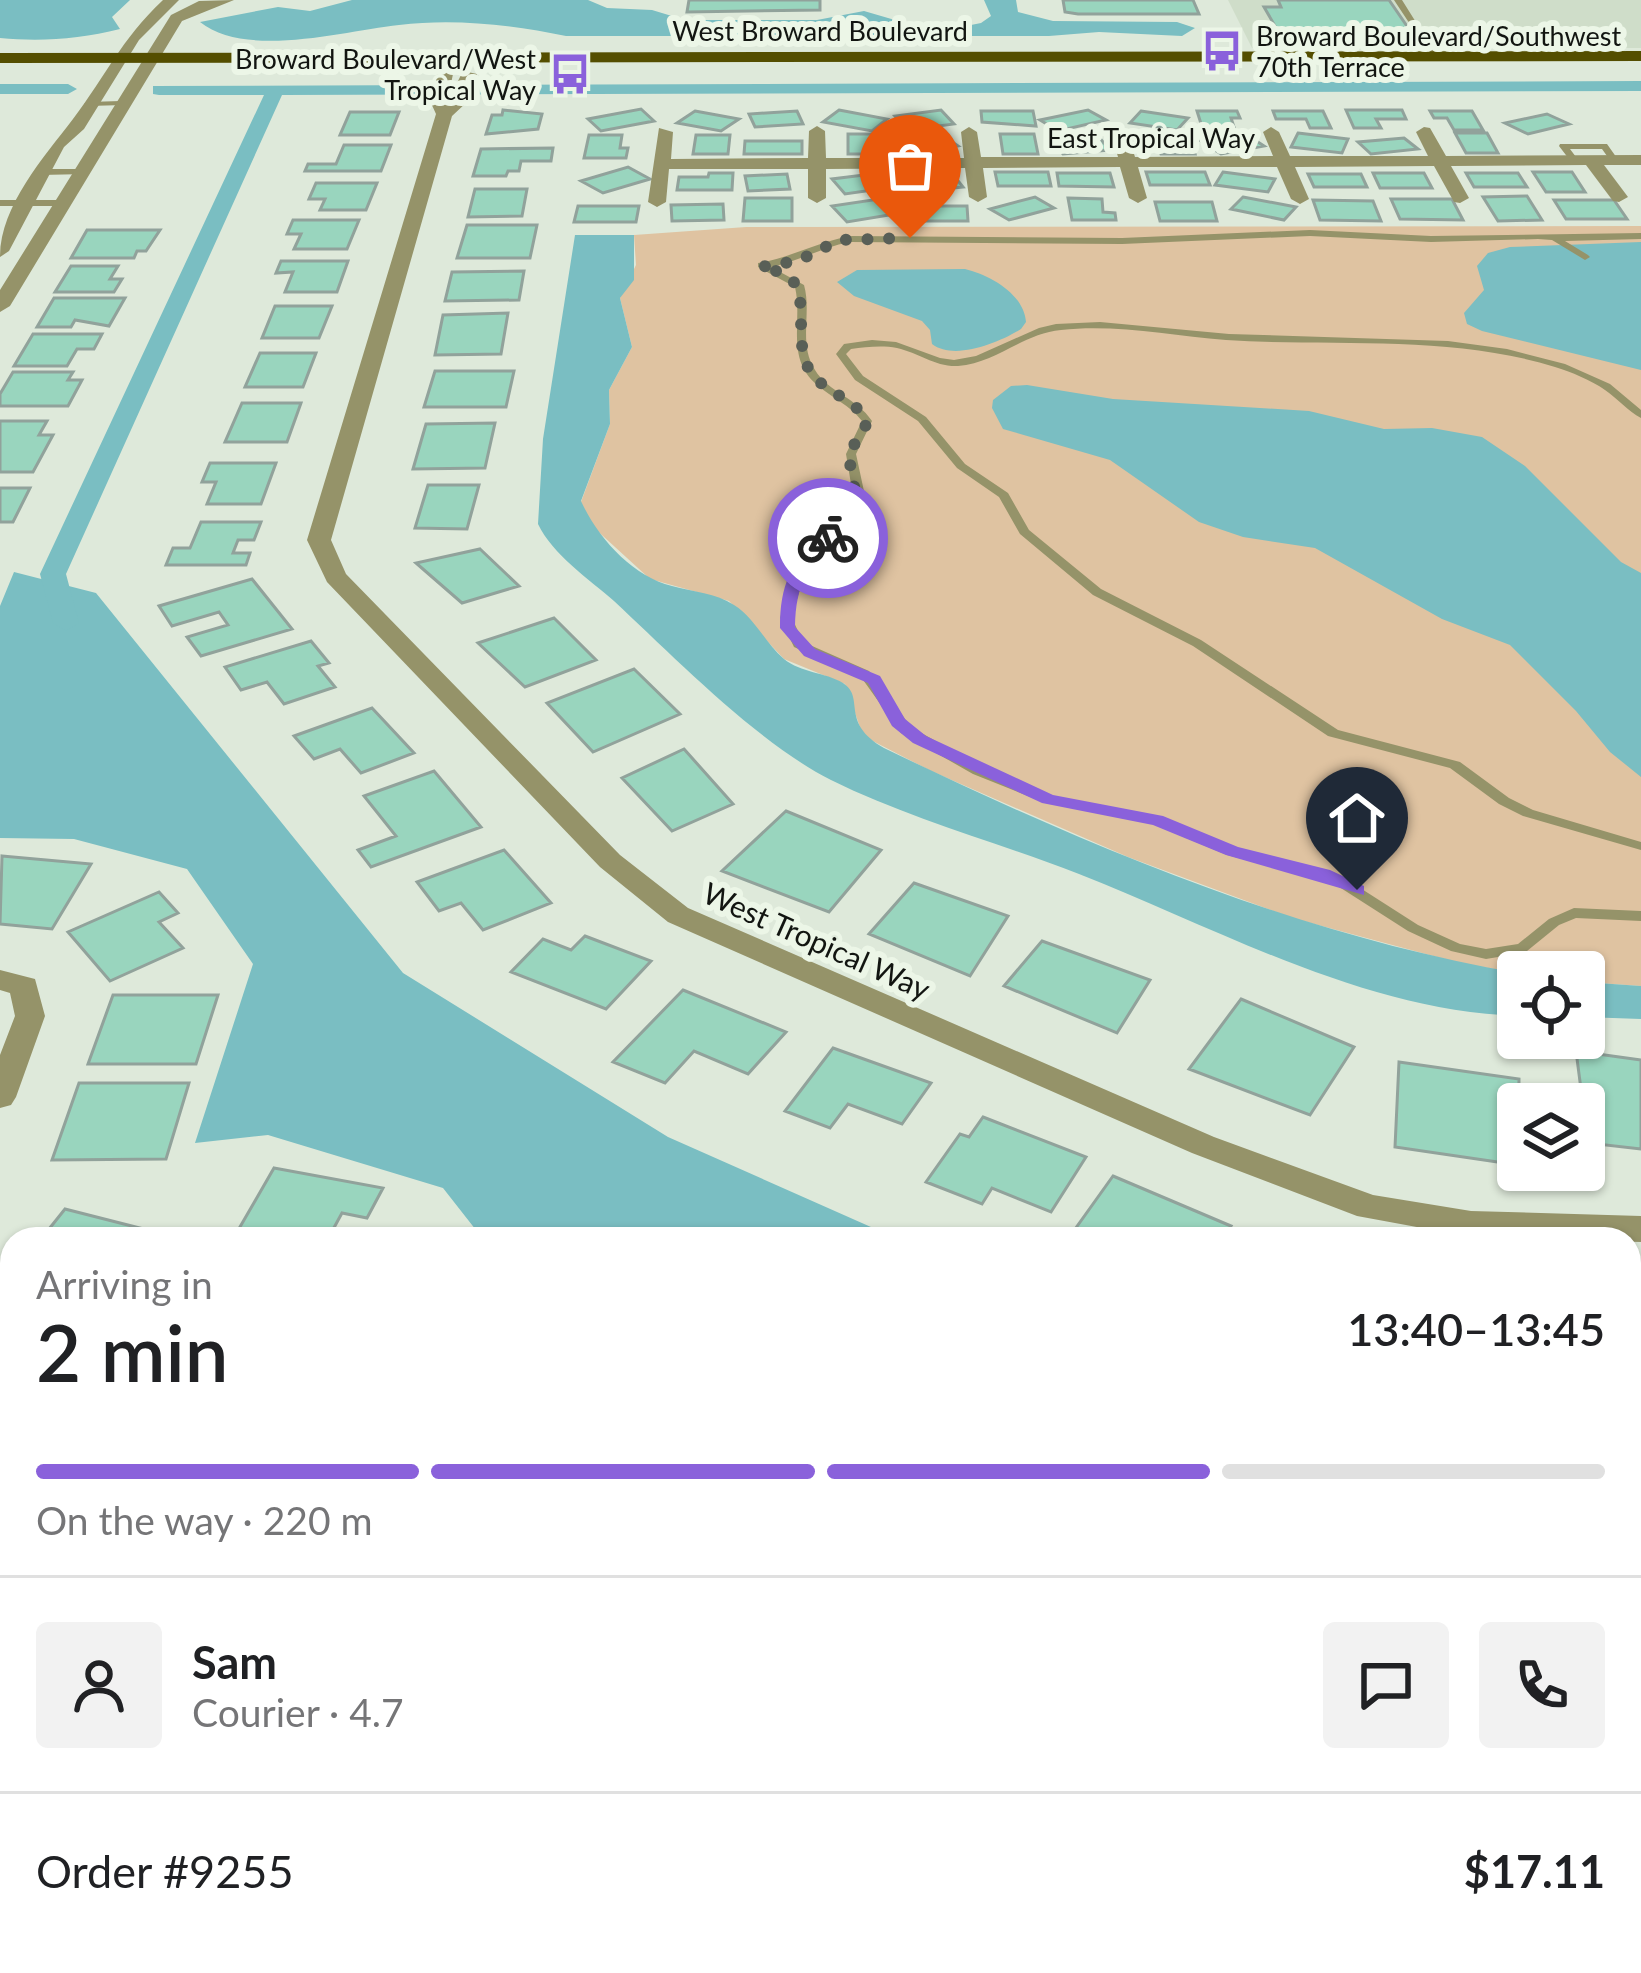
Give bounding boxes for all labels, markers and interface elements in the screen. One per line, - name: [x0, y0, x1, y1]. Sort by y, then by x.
- street label: West Broward Boulevard: [672, 14, 968, 47]
- place label: Broward Boulevard/Southwest 70th Terrace: [1256, 19, 1622, 83]
- bus stop icon: Broward Boulevard/Southwest 70th Terrace: [1199, 28, 1245, 74]
- place label: Broward Boulevard/West Tropical Way: [235, 42, 536, 106]
- bus stop icon: Broward Boulevard/West Tropical Way: [547, 51, 593, 97]
- pin: [859, 115, 961, 238]
- street label: East Tropical Way: [1047, 121, 1255, 154]
- icon: bag: [877, 133, 943, 199]
- courier: [768, 478, 888, 598]
- icon: bike: [795, 505, 861, 571]
- pin: [1306, 767, 1408, 890]
- icon: home: [1324, 785, 1390, 851]
- street label: West Tropical Way: [698, 874, 936, 1006]
- map controls: [1497, 951, 1605, 1191]
- button: locate: [1497, 951, 1605, 1059]
- button: layers: [1497, 1083, 1605, 1191]
- text: Arriving in: [36, 1261, 213, 1307]
- text: 13:40–13:45: [1347, 1302, 1605, 1356]
- text: 2 min: [36, 1305, 229, 1399]
- text: On the way · 220 m: [36, 1497, 373, 1543]
- button: person: [36, 1622, 162, 1748]
- button: chat: [1323, 1622, 1449, 1748]
- button: phone: [1479, 1622, 1605, 1748]
- text: Sam: [192, 1635, 277, 1689]
- text: Courier · 4.7: [192, 1689, 404, 1735]
- text: Order #9255: [36, 1844, 294, 1898]
- text: $17.11: [1464, 1844, 1605, 1898]

